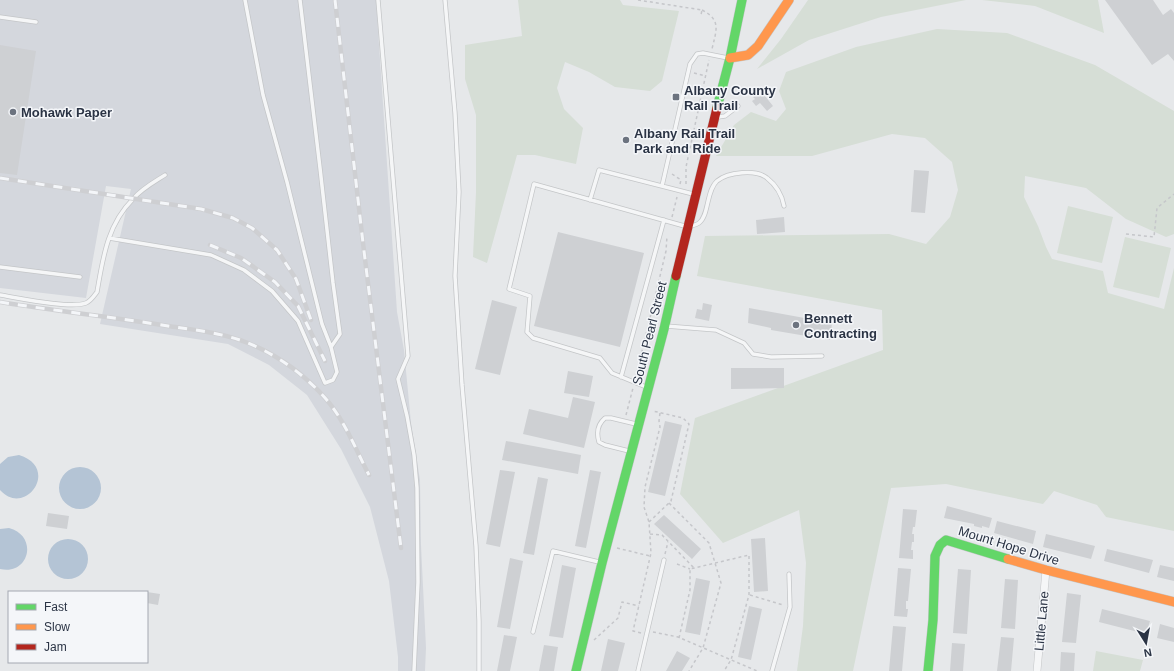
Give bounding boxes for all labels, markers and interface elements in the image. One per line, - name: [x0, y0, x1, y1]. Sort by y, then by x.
- place label: Albany County Rail Trail: [684, 83, 776, 113]
- marker: Albany County Rail Trail: [671, 92, 681, 102]
- place label: Mohawk Paper: [21, 105, 112, 120]
- marker: Mohawk Paper: [8, 107, 18, 117]
- place label: Albany Rail Trail Park and Ride: [634, 126, 735, 156]
- marker: Albany Rail Trail Park and Ride: [621, 135, 631, 145]
- street label: South Pearl Street: [629, 279, 670, 386]
- place label: Bennett Contracting: [804, 311, 877, 341]
- marker: Bennett Contracting: [791, 320, 801, 330]
- street label: Mount Hope Drive: [957, 523, 1061, 568]
- legend: [8, 591, 148, 663]
- street label: Little Lane: [1031, 591, 1052, 652]
- text: Fast: [44, 600, 68, 614]
- text: Slow: [44, 620, 70, 634]
- north arrow: [1126, 623, 1166, 663]
- text: Jam: [44, 640, 67, 654]
- text: N: [1143, 646, 1153, 659]

